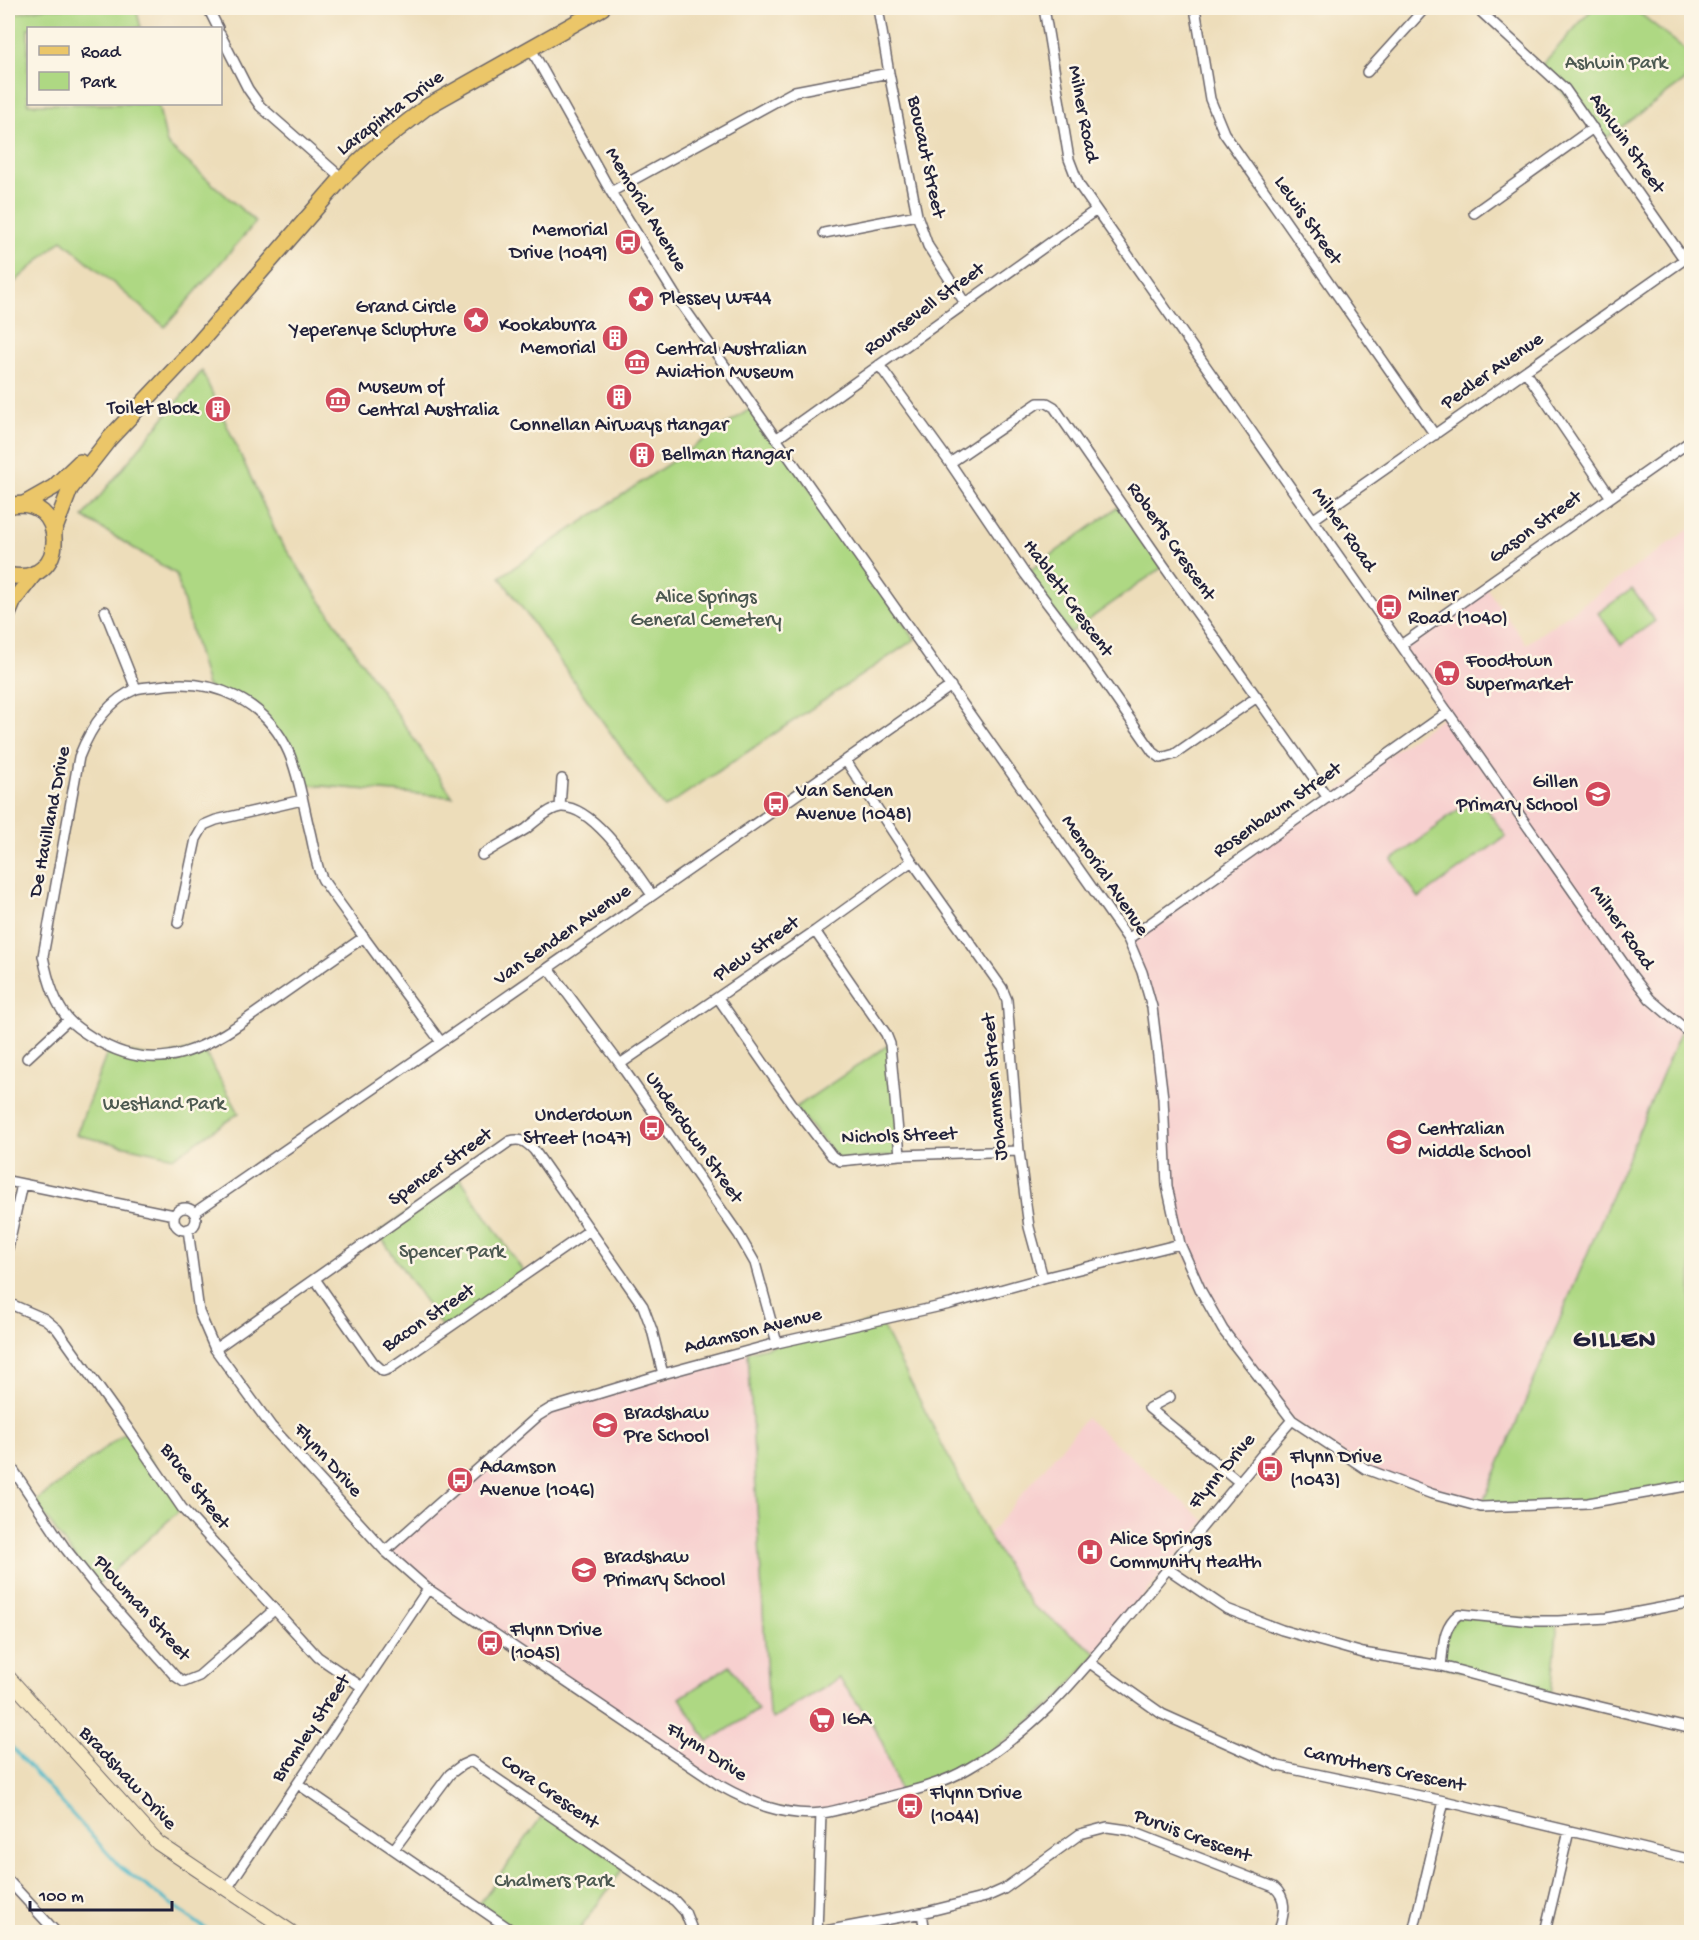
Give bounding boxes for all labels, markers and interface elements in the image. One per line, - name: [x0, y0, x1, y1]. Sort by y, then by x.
- legend: [27, 27, 222, 105]
- text: Road: [81, 43, 122, 64]
- park label: Ashwin Park: [1565, 53, 1669, 76]
- street label: Milner Road: [1061, 64, 1103, 166]
- street label: Larapinta Drive: [333, 66, 450, 162]
- text: Park: [80, 73, 117, 94]
- street label: Ashwin Street: [1583, 89, 1670, 200]
- street label: Boucaut Street: [901, 93, 949, 222]
- street label: Memorial Avenue: [599, 144, 691, 277]
- street label: Lewis Street: [1268, 172, 1347, 271]
- place label: Memorial Drive (1049): [507, 220, 608, 266]
- bus stop icon: Memorial Drive (1049): [613, 227, 643, 257]
- street label: Rounsevell Street: [860, 257, 991, 361]
- place icon: Plessey WF44: [626, 284, 656, 314]
- place label: Plessey WF44: [659, 288, 772, 311]
- place label: Grand Circle Yeperenye Sclupture: [288, 297, 457, 343]
- place icon: Grand Circle Yeperenye Sclupture: [461, 305, 491, 335]
- place label: Kookaburra Memorial: [499, 315, 597, 361]
- building icon: Kookaburra Memorial: [600, 323, 630, 353]
- street label: Pedler Avenue: [1437, 328, 1549, 416]
- place label: Central Australian Aviation Museum: [656, 339, 807, 385]
- museum icon: Central Australian Aviation Museum: [622, 347, 652, 377]
- place label: Museum of Central Australia: [358, 377, 500, 423]
- building icon: Connellan Airways Hangar: [604, 382, 634, 412]
- museum icon: Museum of Central Australia: [323, 385, 353, 415]
- building icon: Toilet Block: [203, 394, 233, 424]
- place label: Toilet Block: [106, 398, 200, 421]
- place label: Connellan Airways Hangar: [510, 415, 730, 438]
- building icon: Bellman Hangar: [627, 440, 657, 470]
- place label: Bellman Hangar: [661, 444, 794, 467]
- street label: Roberts Crescent: [1121, 478, 1220, 607]
- street label: Milner Road: [1305, 483, 1382, 579]
- street label: Gason Street: [1485, 486, 1588, 569]
- street label: Hablett Crescent: [1017, 536, 1118, 664]
- place label: Milner Road (1040): [1408, 585, 1508, 631]
- park label: Alice Springs General Cemetery: [630, 587, 782, 633]
- bus stop icon: Milner Road (1040): [1374, 592, 1404, 622]
- place label: Foodtown Supermarket: [1465, 651, 1574, 697]
- supermarket icon: Foodtown Supermarket: [1432, 658, 1462, 688]
- street label: De Havilland Drive: [25, 744, 77, 901]
- street label: Rosenbaum Street: [1209, 757, 1348, 864]
- place label: Gillen Primary School: [1456, 772, 1578, 818]
- school or university icon: Gillen Primary School: [1583, 779, 1613, 809]
- place label: Van Senden Avenue (1048): [795, 781, 912, 827]
- bus stop icon: Van Senden Avenue (1048): [761, 789, 791, 819]
- street label: Memorial Avenue: [1055, 811, 1153, 941]
- street label: Van Senden Avenue: [489, 880, 636, 992]
- street label: Milner Road: [1583, 881, 1660, 977]
- street label: Plew Street: [709, 911, 806, 988]
- street label: Johannsen Street: [978, 1011, 1014, 1161]
- street label: Underdown Street: [639, 1068, 748, 1210]
- park label: Westland Park: [103, 1094, 227, 1117]
- place label: Underdown Street (1047): [523, 1105, 632, 1151]
- bus stop icon: Underdown Street (1047): [637, 1113, 667, 1143]
- place label: Centralian Middle School: [1418, 1119, 1531, 1165]
- street label: Spencer Street: [385, 1123, 499, 1212]
- street label: Nichols Street: [841, 1123, 959, 1151]
- school or university icon: Centralian Middle School: [1384, 1127, 1414, 1157]
- park label: Spencer Park: [399, 1242, 507, 1265]
- street label: Bacon Street: [378, 1279, 481, 1359]
- street label: Adamson Avenue: [682, 1304, 825, 1360]
- district label: GILLEN: [1573, 1326, 1657, 1357]
- place label: Bradshaw Pre School: [623, 1403, 709, 1449]
- school or university icon: Bradshaw Pre School: [590, 1410, 620, 1440]
- street label: Flynn Drive: [287, 1418, 367, 1503]
- street label: Flynn Drive: [1184, 1429, 1262, 1515]
- street label: Bruce Street: [154, 1439, 235, 1536]
- place label: Flynn Drive (1043): [1289, 1447, 1383, 1493]
- bus stop icon: Flynn Drive (1043): [1255, 1454, 1285, 1484]
- place label: Adamson Avenue (1046): [480, 1457, 595, 1503]
- bus stop icon: Adamson Avenue (1046): [445, 1465, 475, 1495]
- place label: Alice Springs Community Health: [1110, 1529, 1262, 1575]
- hospital icon: Alice Springs Community Health: [1075, 1537, 1105, 1567]
- place label: Bradshaw Primary School: [603, 1547, 725, 1593]
- street label: Plowman Street: [87, 1551, 196, 1668]
- school or university icon: Bradshaw Primary School: [569, 1555, 599, 1585]
- place label: Flynn Drive (1045): [509, 1620, 603, 1666]
- bus stop icon: Flynn Drive (1045): [475, 1628, 505, 1658]
- street label: Bromley Street: [267, 1669, 357, 1788]
- supermarket icon: IGA: [807, 1705, 837, 1735]
- place label: IGA: [842, 1709, 872, 1732]
- street label: Flynn Drive: [660, 1718, 751, 1788]
- street label: Bradshaw Drive: [72, 1722, 181, 1836]
- street label: Carruthers Crescent: [1301, 1742, 1469, 1799]
- street label: Cora Crescent: [495, 1751, 604, 1836]
- place label: Flynn Drive (1044): [929, 1783, 1023, 1829]
- bus stop icon: Flynn Drive (1044): [895, 1791, 925, 1821]
- street label: Purvis Crescent: [1129, 1805, 1256, 1869]
- park label: Chalmers Park: [495, 1871, 616, 1894]
- scale bar: [30, 1874, 172, 1912]
- text: 100 m: [38, 1887, 84, 1908]

